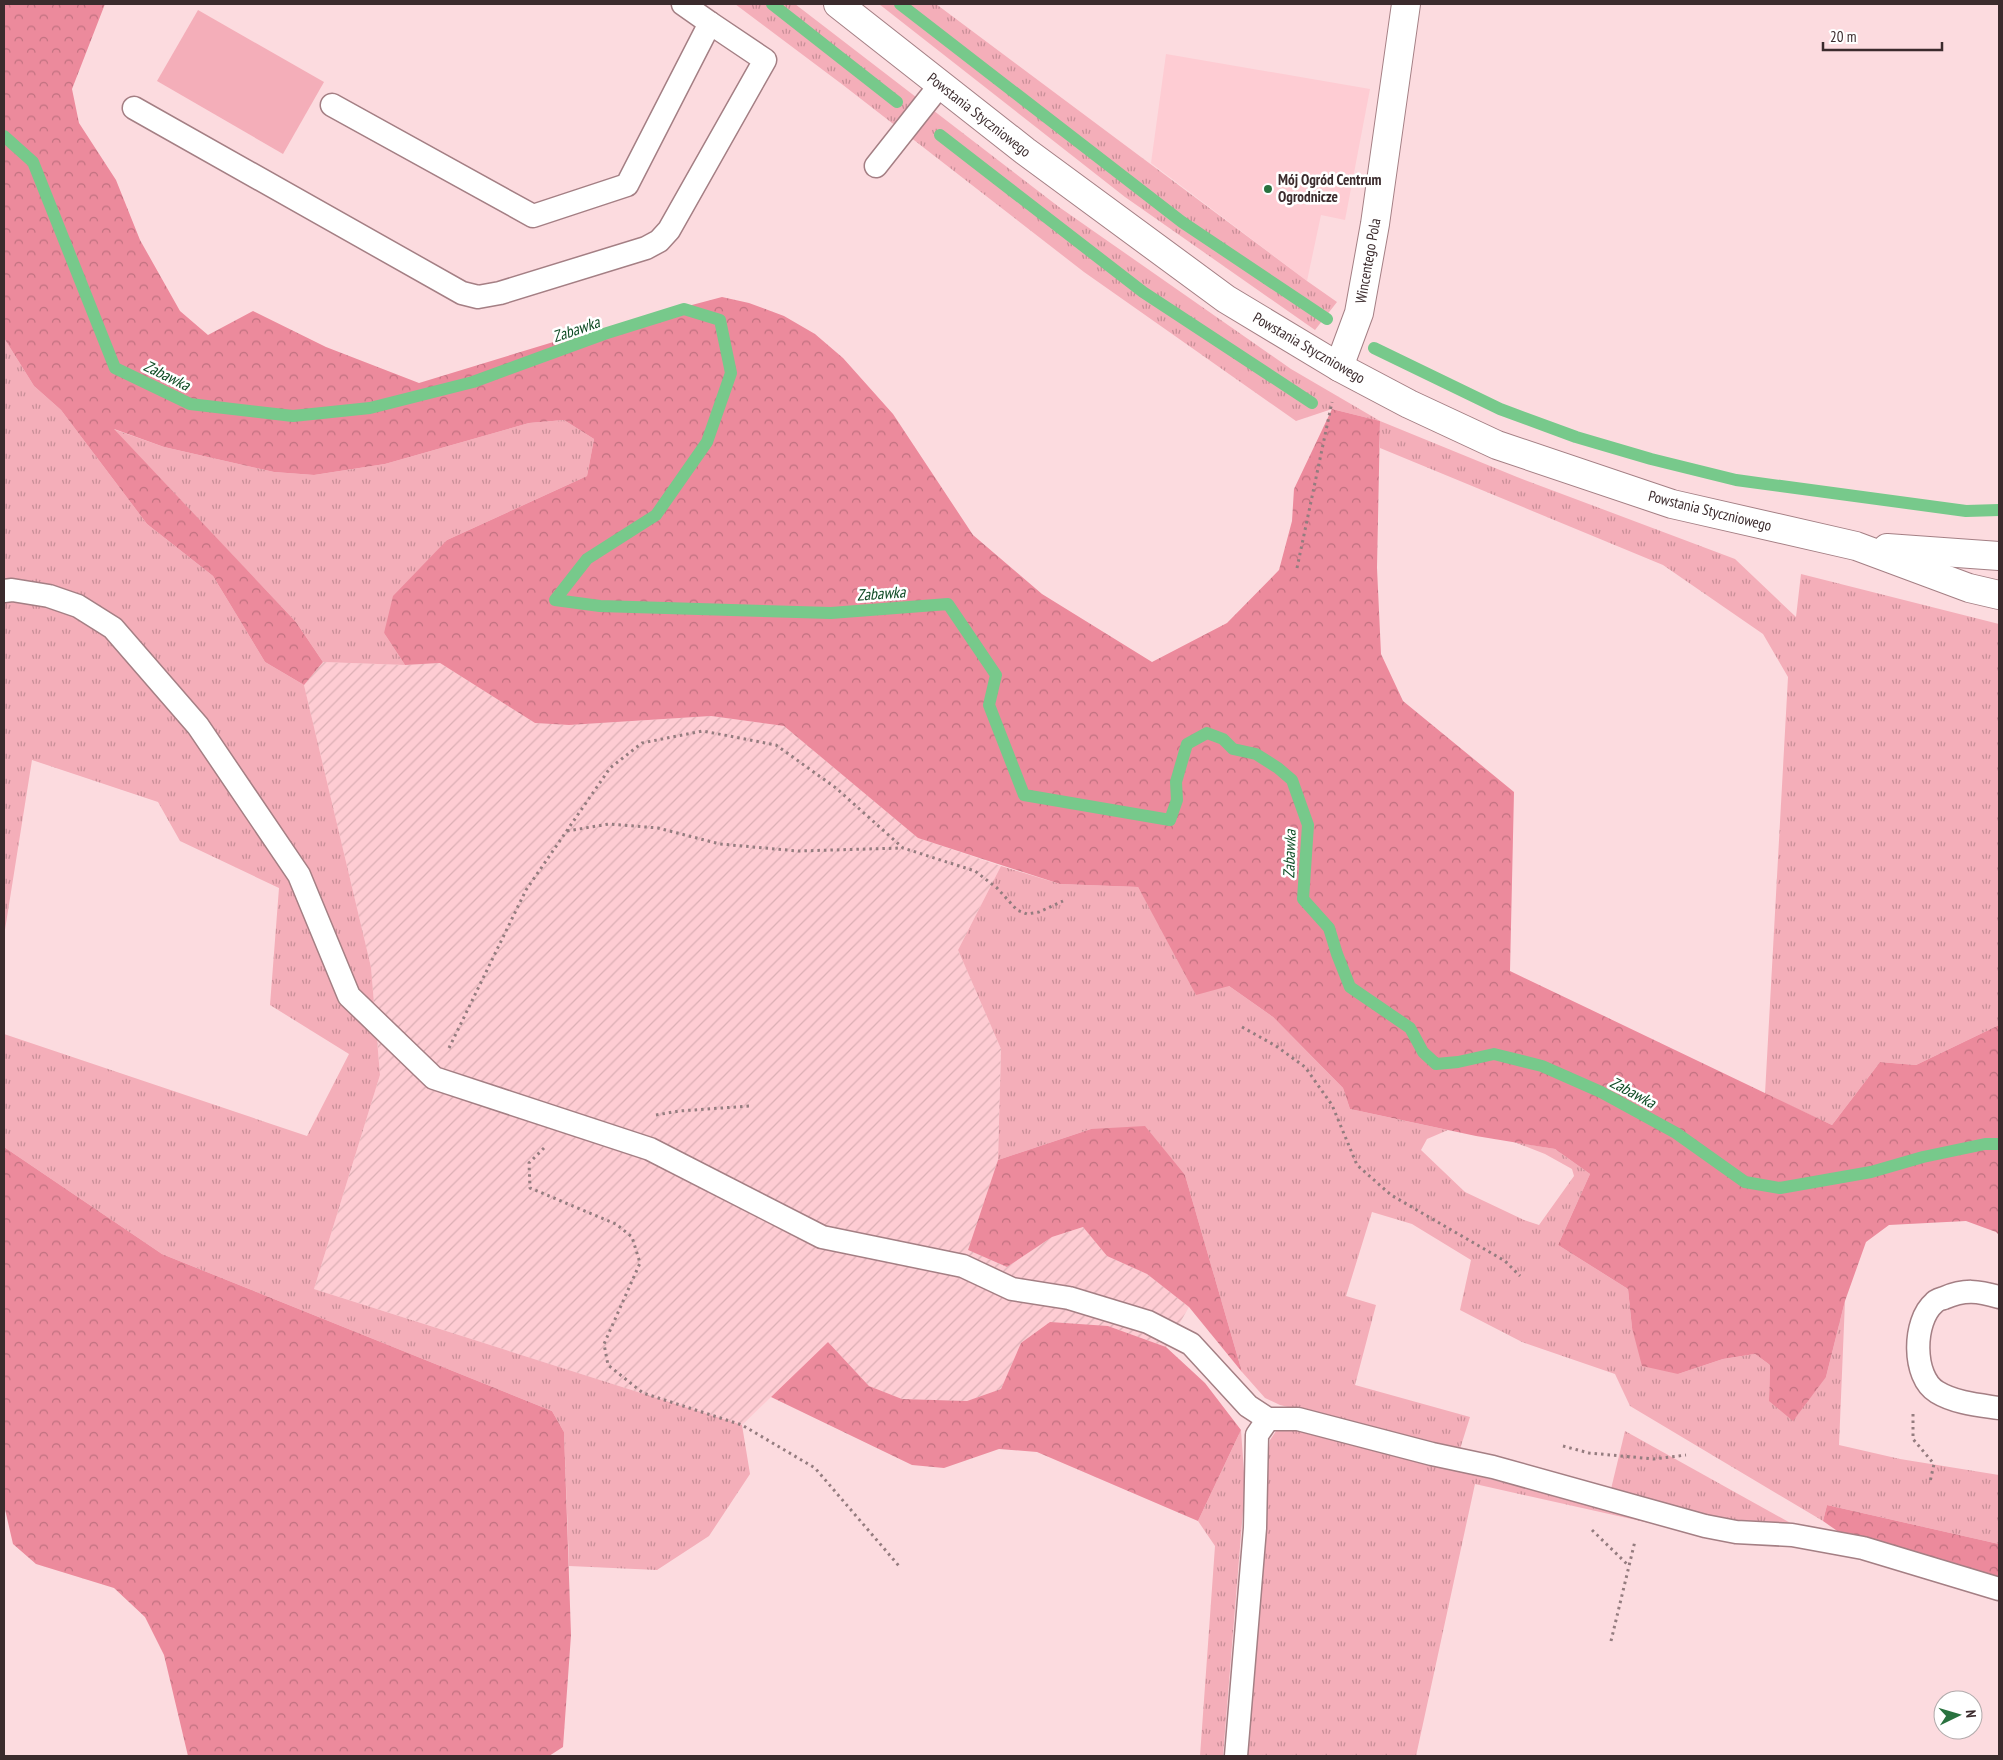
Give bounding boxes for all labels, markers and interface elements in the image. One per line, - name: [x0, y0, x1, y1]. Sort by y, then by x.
- scale bar: [1823, 20, 1942, 52]
- text: 20 m: [1830, 27, 1856, 46]
- street label: Powstania Styczniowego: [924, 68, 1035, 161]
- place label: Mój Ogród Centrum Ogrodnicze: [1278, 170, 1382, 206]
- marker: Mój Ogród Centrum Ogrodnicze: [1262, 183, 1274, 195]
- street label: Wincentego Pola: [1351, 217, 1384, 305]
- street label: Powstania Styczniowego: [1250, 308, 1369, 387]
- water label: Zabawka: [550, 311, 604, 346]
- water label: Zabawka: [141, 355, 195, 395]
- street label: Powstania Styczniowego: [1647, 486, 1774, 535]
- water label: Zabawka: [856, 581, 908, 605]
- water label: Zabawka: [1278, 828, 1300, 879]
- water label: Zabawka: [1607, 1072, 1661, 1113]
- north arrow: [1933, 1690, 1983, 1740]
- text: N: [1962, 1709, 1980, 1718]

